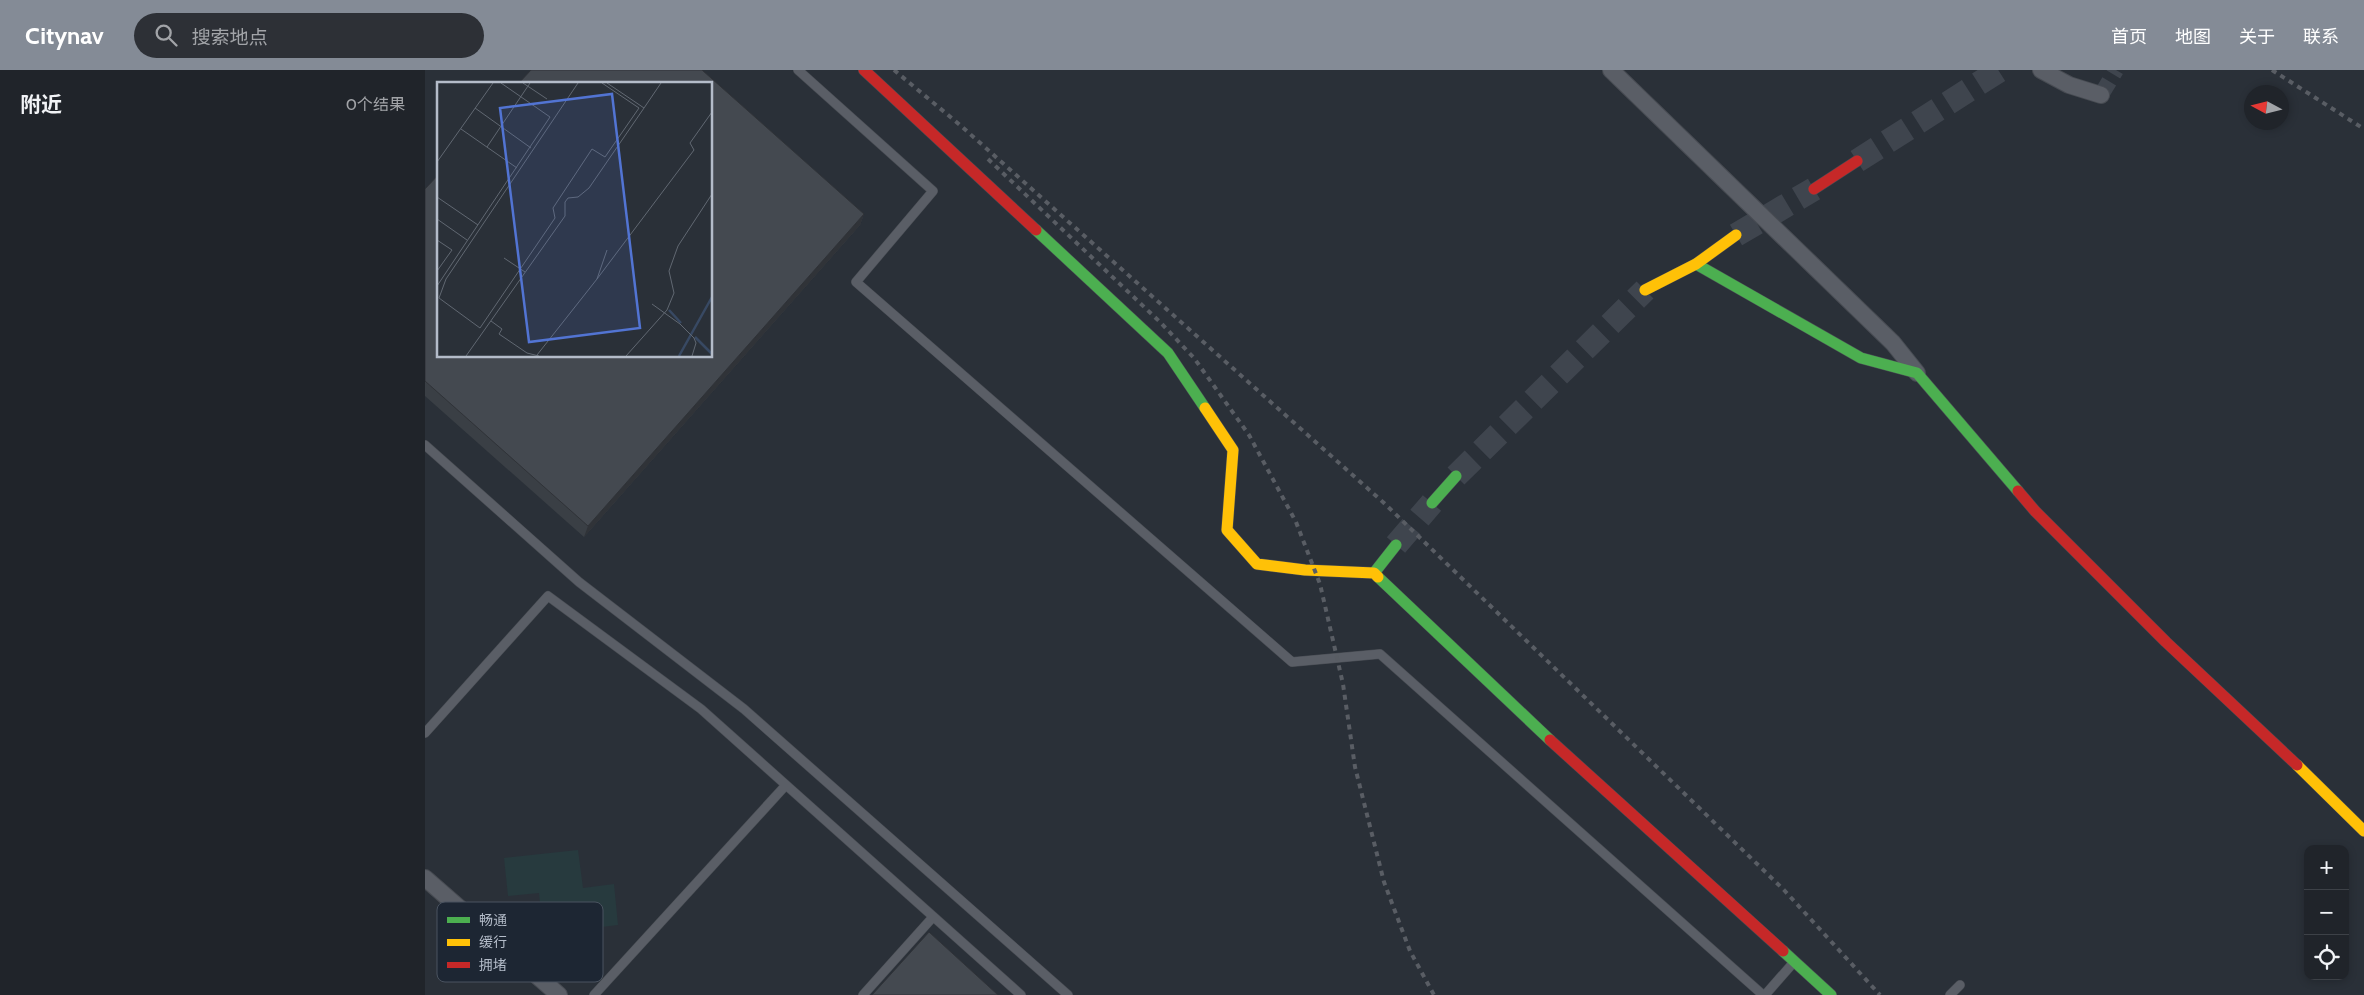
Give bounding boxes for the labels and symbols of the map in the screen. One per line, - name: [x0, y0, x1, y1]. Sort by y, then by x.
- inset map: [437, 82, 713, 358]
- north arrow: [2244, 85, 2289, 130]
- legend: [437, 902, 603, 982]
- text: 畅通: [479, 911, 507, 929]
- text: 缓行: [479, 933, 507, 951]
- text: 拥堵: [479, 956, 507, 974]

